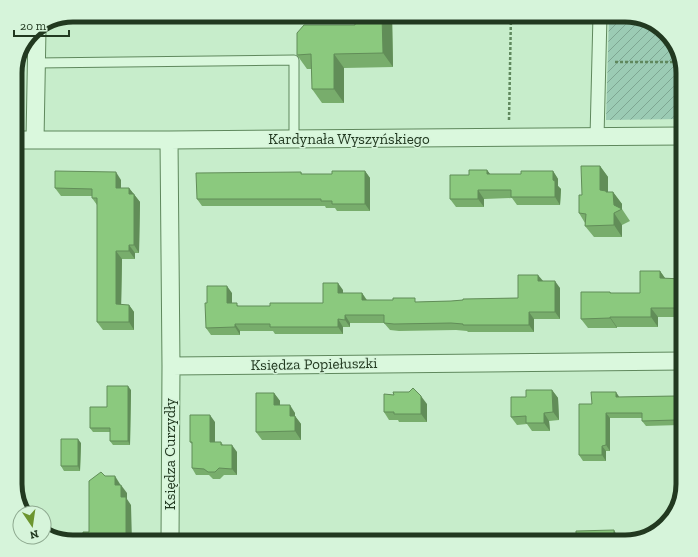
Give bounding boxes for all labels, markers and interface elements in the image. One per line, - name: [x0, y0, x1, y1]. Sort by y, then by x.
- scale bar: [14, 12, 69, 38]
- text: 20 m: [20, 19, 47, 33]
- street label: Kardynała Wyszyńskiego: [268, 130, 430, 148]
- street label: Księdza Popiełuszki: [250, 354, 378, 374]
- street label: Księdza Curzydły: [161, 398, 179, 510]
- north arrow: [12, 505, 52, 545]
- text: N: [28, 527, 40, 542]

